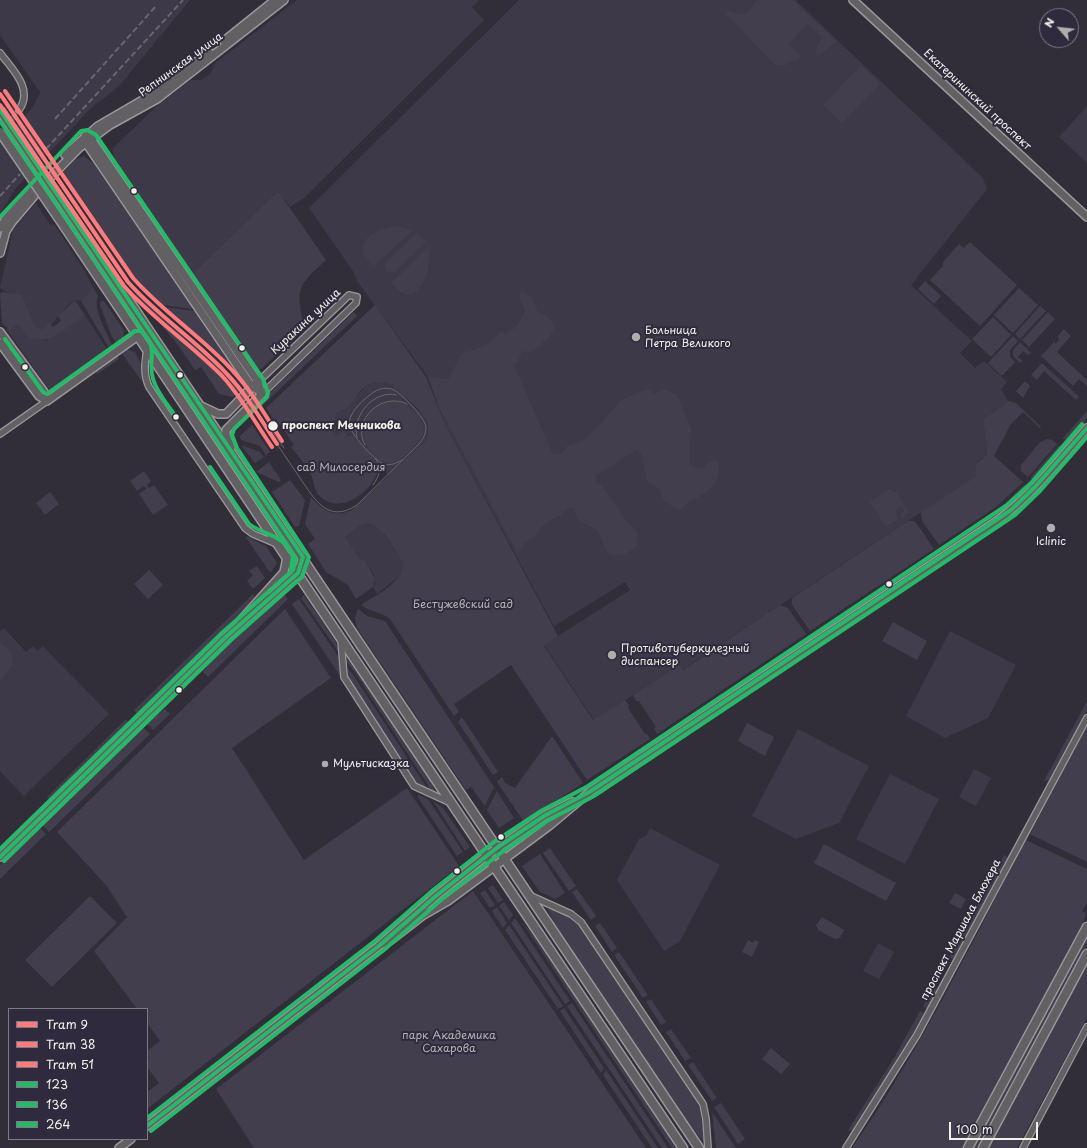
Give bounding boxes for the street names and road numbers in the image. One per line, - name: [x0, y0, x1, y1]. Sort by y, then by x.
- street label: Репнинская улица: [136, 30, 226, 100]
- street label: Екатерининский проспект: [921, 47, 1033, 153]
- street label: Куракина улица: [268, 286, 344, 358]
- street label: проспект Маршала Блюхера: [918, 857, 1004, 1003]

